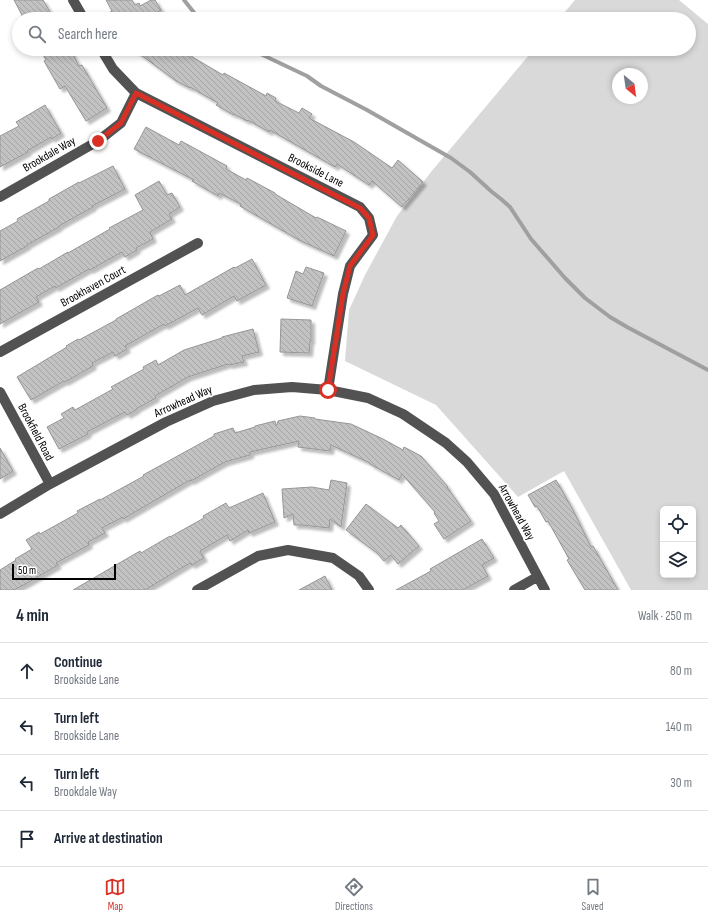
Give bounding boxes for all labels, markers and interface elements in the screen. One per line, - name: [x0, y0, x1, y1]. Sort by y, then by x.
- search box: [12, 12, 696, 56]
- icon: search: [26, 23, 48, 45]
- text: Search here: [58, 25, 118, 44]
- north arrow: [612, 68, 648, 104]
- route end: [89, 132, 107, 150]
- street label: Brookdale Way: [20, 133, 79, 175]
- street label: Brookside Lane: [286, 150, 346, 191]
- street label: Brookhaven Court: [58, 262, 129, 310]
- route start: [319, 381, 337, 399]
- street label: Arrowhead Way: [151, 382, 215, 421]
- street label: Brookfield Road: [14, 401, 57, 463]
- street label: Arrowhead Way: [495, 481, 538, 543]
- map controls: [660, 506, 696, 578]
- button: locate: [660, 506, 696, 542]
- button: layers: [660, 542, 696, 578]
- scale bar: [12, 562, 116, 581]
- text: 50 m: [18, 564, 36, 577]
- text: 4 min: [16, 606, 49, 626]
- text: Walk · 250 m: [638, 608, 692, 624]
- text: Continue: [54, 653, 103, 672]
- icon: ahead: [16, 660, 38, 682]
- text: 80 m: [670, 663, 692, 679]
- text: Brookside Lane: [54, 672, 119, 688]
- text: Turn left: [54, 709, 99, 728]
- icon: left: [16, 716, 38, 738]
- text: 140 m: [666, 719, 692, 735]
- text: Brookside Lane: [54, 728, 119, 744]
- text: Turn left: [54, 765, 99, 784]
- icon: left: [16, 772, 38, 794]
- text: 30 m: [670, 775, 692, 791]
- text: Brookdale Way: [54, 784, 117, 800]
- icon: arrive: [16, 828, 38, 850]
- text: Arrive at destination: [54, 829, 163, 848]
- tab: Map: [104, 876, 126, 913]
- tab: Directions: [335, 876, 373, 913]
- tab: Saved: [582, 876, 604, 913]

